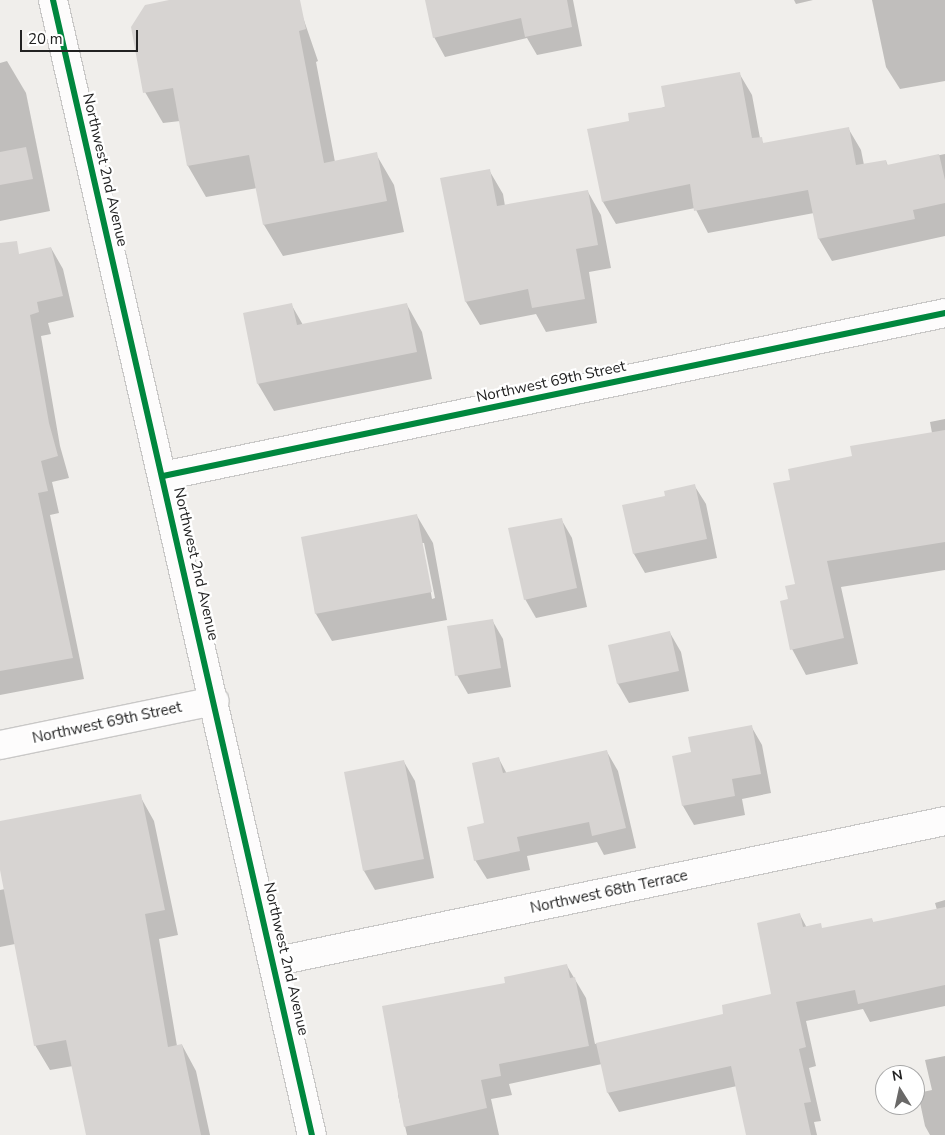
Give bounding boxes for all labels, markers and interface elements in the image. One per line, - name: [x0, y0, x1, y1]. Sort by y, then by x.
- scale bar: [22, 20, 140, 52]
- text: 20 m: [28, 29, 63, 49]
- street label: Northwest 2nd Avenue: [79, 92, 131, 248]
- street label: Northwest 69th Street: [475, 357, 627, 407]
- street label: Northwest 2nd Avenue: [170, 486, 222, 642]
- street label: Northwest 69th Street: [31, 698, 183, 748]
- street label: Northwest 68th Terrace: [529, 867, 689, 917]
- street label: Northwest 2nd Avenue: [260, 881, 312, 1037]
- north arrow: [875, 1065, 925, 1115]
- text: N: [891, 1065, 904, 1086]

